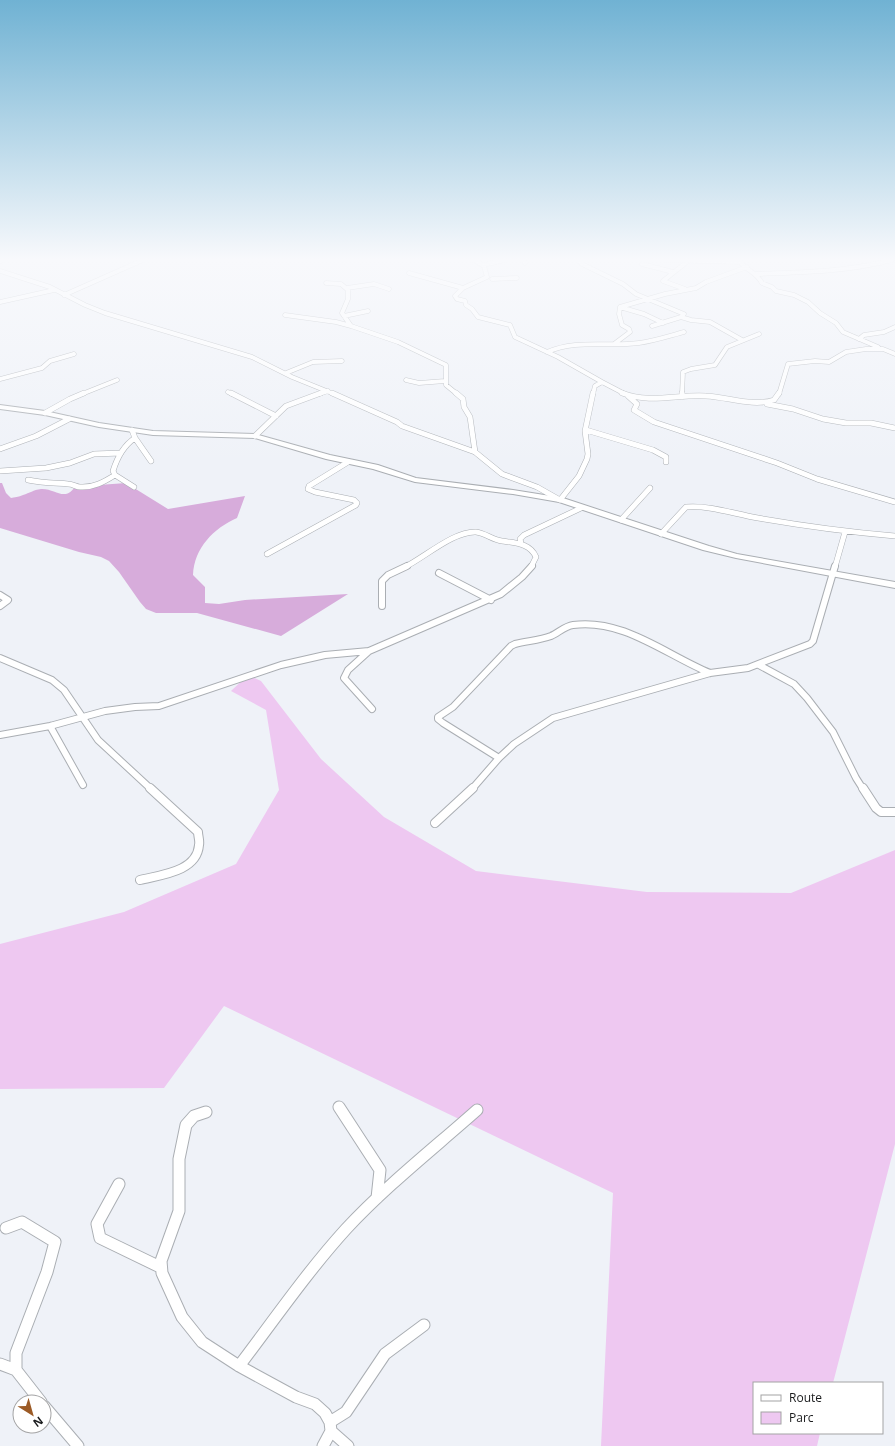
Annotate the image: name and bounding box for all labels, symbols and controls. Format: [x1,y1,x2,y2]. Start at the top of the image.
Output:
legend [753,1382,883,1434]
text: Route [789,1389,822,1406]
north arrow [12,1394,52,1434]
text: Parc [789,1409,814,1426]
text: N [30,1414,46,1431]

